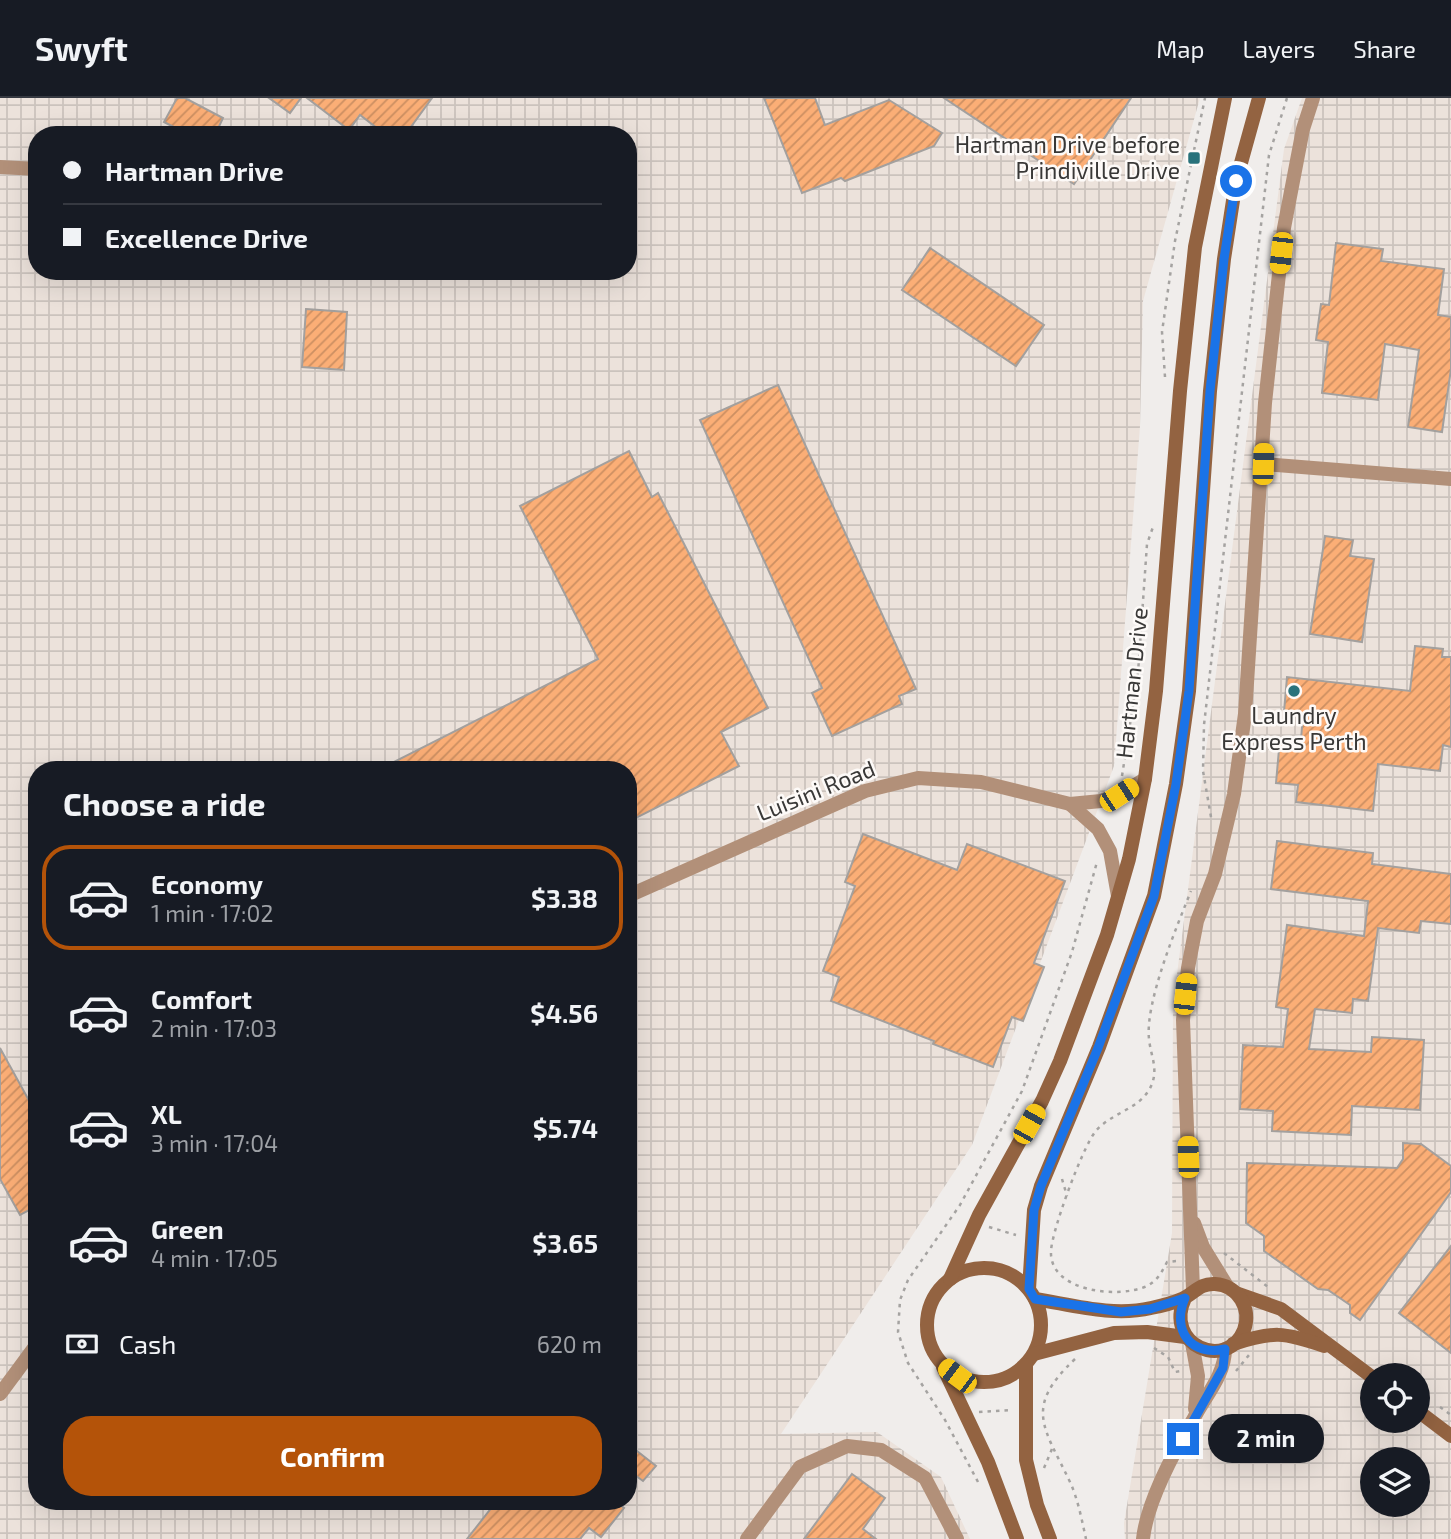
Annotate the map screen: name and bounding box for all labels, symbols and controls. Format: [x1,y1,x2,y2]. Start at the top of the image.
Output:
text: Swyft [35,28,128,68]
text: Map [1156,34,1204,63]
text: Layers [1242,34,1315,63]
text: Share [1353,34,1416,63]
place label: Hartman Drive before Prindiville Drive [955,130,1180,184]
marker: Hartman Drive before Prindiville Drive [1186,150,1202,166]
text: Hartman Drive [105,155,284,186]
route start [1220,165,1252,197]
text: Excellence Drive [105,222,308,253]
car [1269,231,1294,275]
car [1252,443,1275,485]
street label: Hartman Drive [1109,606,1153,760]
marker: Laundry Express Perth [1286,683,1302,699]
place label: Laundry Express Perth [1221,701,1367,755]
street label: Luisini Road [752,754,879,827]
car [1096,775,1143,815]
text: Choose a ride [63,784,266,822]
icon: car [67,866,130,929]
text: Economy [151,868,263,899]
text: $3.38 [531,882,598,913]
text: 1 min · 17:02 [151,899,273,927]
car [1173,972,1198,1016]
icon: car [67,981,130,1044]
text: Comfort [151,983,252,1014]
text: $4.56 [530,997,598,1028]
text: 2 min · 17:03 [151,1014,277,1042]
icon: car [67,1096,130,1159]
text: XL [151,1098,182,1129]
car [1010,1101,1049,1147]
text: $5.74 [533,1112,598,1143]
text: 3 min · 17:04 [151,1129,278,1157]
car [1177,1136,1200,1178]
icon: car [67,1211,130,1274]
text: Green [151,1213,224,1244]
text: $3.65 [532,1227,598,1258]
text: 4 min · 17:05 [151,1244,278,1272]
icon: cash [63,1325,101,1363]
text: Cash [119,1328,176,1359]
text: 620 m [537,1330,602,1358]
car [934,1355,981,1397]
map controls [1360,1363,1430,1517]
button: locate [1360,1363,1430,1433]
callout: 2 min [1208,1414,1323,1464]
button: Confirm [63,1416,602,1496]
route end [1167,1423,1199,1455]
text: 2 min [1237,1424,1295,1452]
button: layers [1360,1447,1430,1517]

